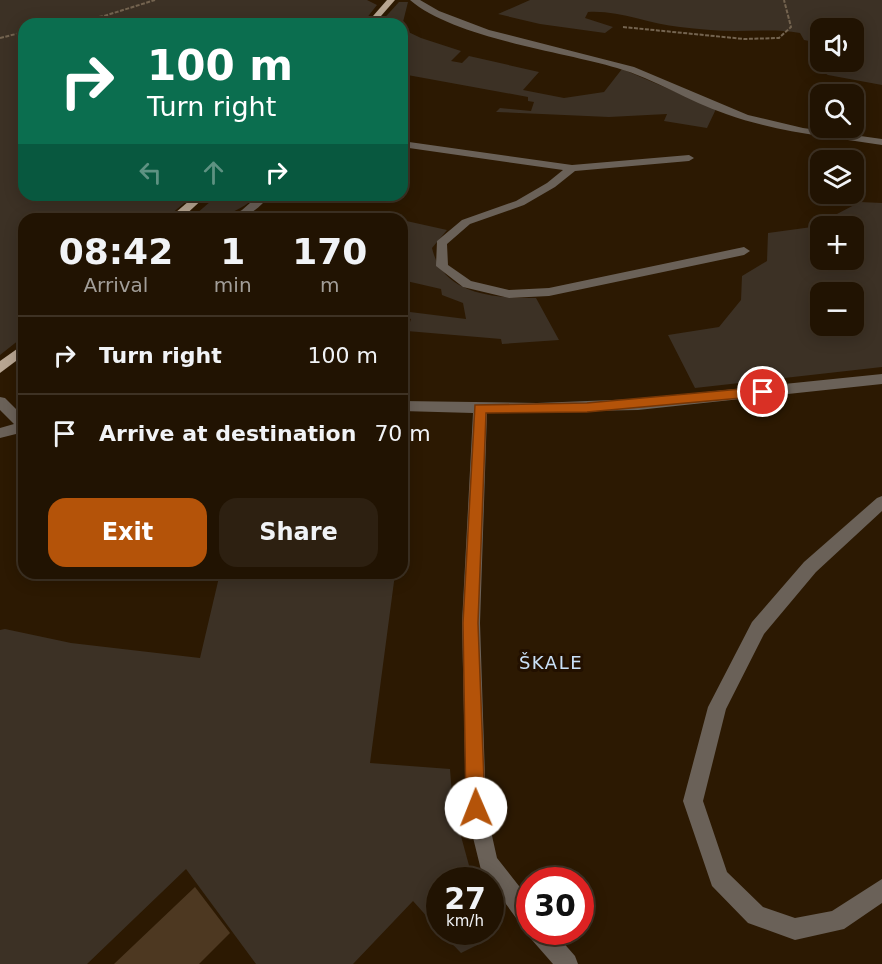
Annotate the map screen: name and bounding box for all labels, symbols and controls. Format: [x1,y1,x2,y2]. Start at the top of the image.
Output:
map controls [810,18,864,336]
button: sound [810,18,864,72]
text: 100 m [147,41,293,90]
icon: right [48,42,126,120]
button: search [810,84,864,138]
text: Turn right [147,91,276,122]
button: layers [810,150,864,204]
icon: left [134,156,167,189]
icon: ahead [197,156,230,189]
icon: right [260,156,293,189]
button: + [810,216,864,270]
text: 08:42 [59,231,173,272]
text: 1 [220,231,245,272]
text: 170 [292,231,367,272]
text: Arrival [83,273,148,297]
text: min [214,273,252,297]
text: m [320,273,340,297]
button: − [810,282,864,336]
icon: right [48,339,81,372]
text: Turn right [99,343,222,368]
text: 100 m [308,343,378,368]
pin [737,366,788,417]
icon: arrive [746,375,779,408]
icon: arrive [48,417,81,450]
text: Arrive at destination [99,421,356,446]
text: 70 m [374,421,431,446]
button: Exit [48,498,207,567]
button: Share [219,498,378,567]
district label: ŠKALE [519,652,583,673]
position arrow [444,776,508,840]
speed limit sign: 30 [516,867,594,945]
text: 27 [444,881,486,916]
text: km/h [446,912,484,930]

